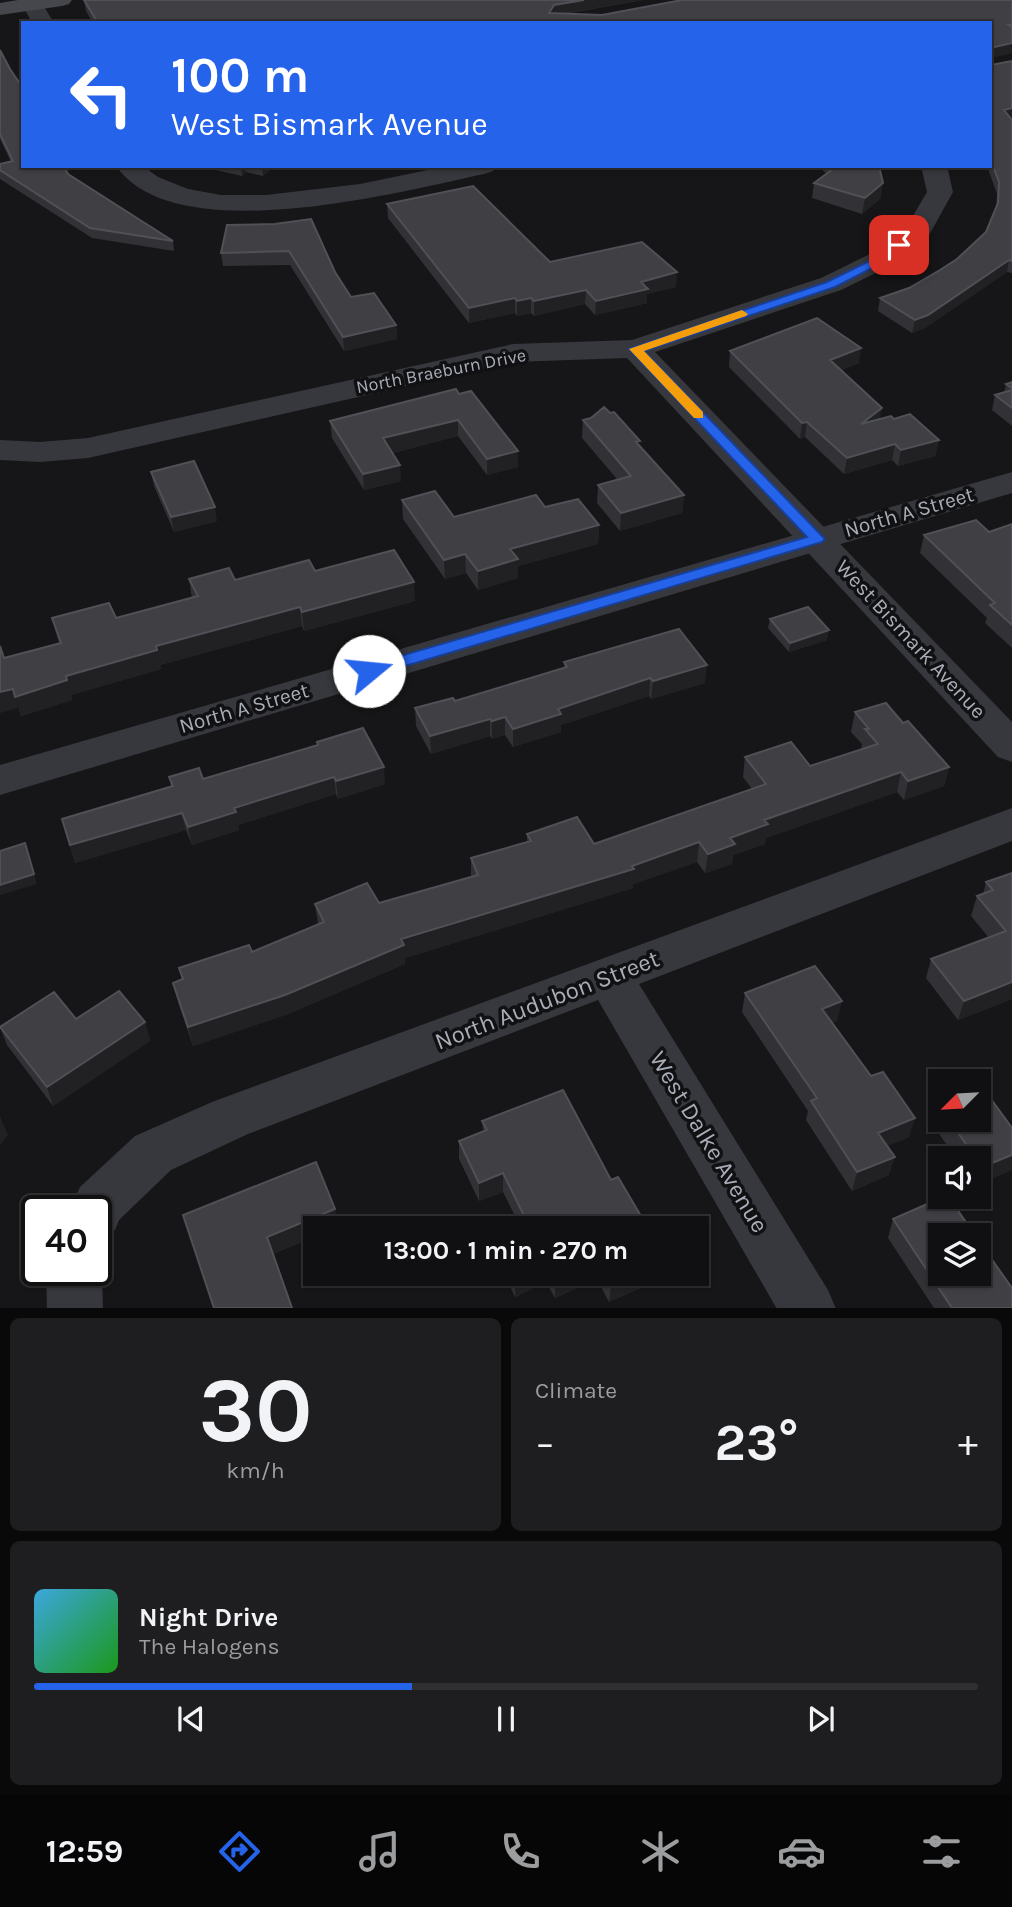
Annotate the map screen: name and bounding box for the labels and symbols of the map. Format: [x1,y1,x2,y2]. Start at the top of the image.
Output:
pin [869,215,929,275]
street label: North Braeburn Drive [354,344,528,398]
street label: North A Street [841,482,977,542]
street label: West Bismark Avenue [831,555,991,723]
position arrow [332,634,406,708]
street label: North A Street [176,678,312,738]
street label: North Audubon Street [431,944,663,1056]
street label: West Dalke Avenue [644,1046,774,1238]
north arrow [928,1069,990,1132]
speed limit sign: 40 [21,1195,112,1286]

